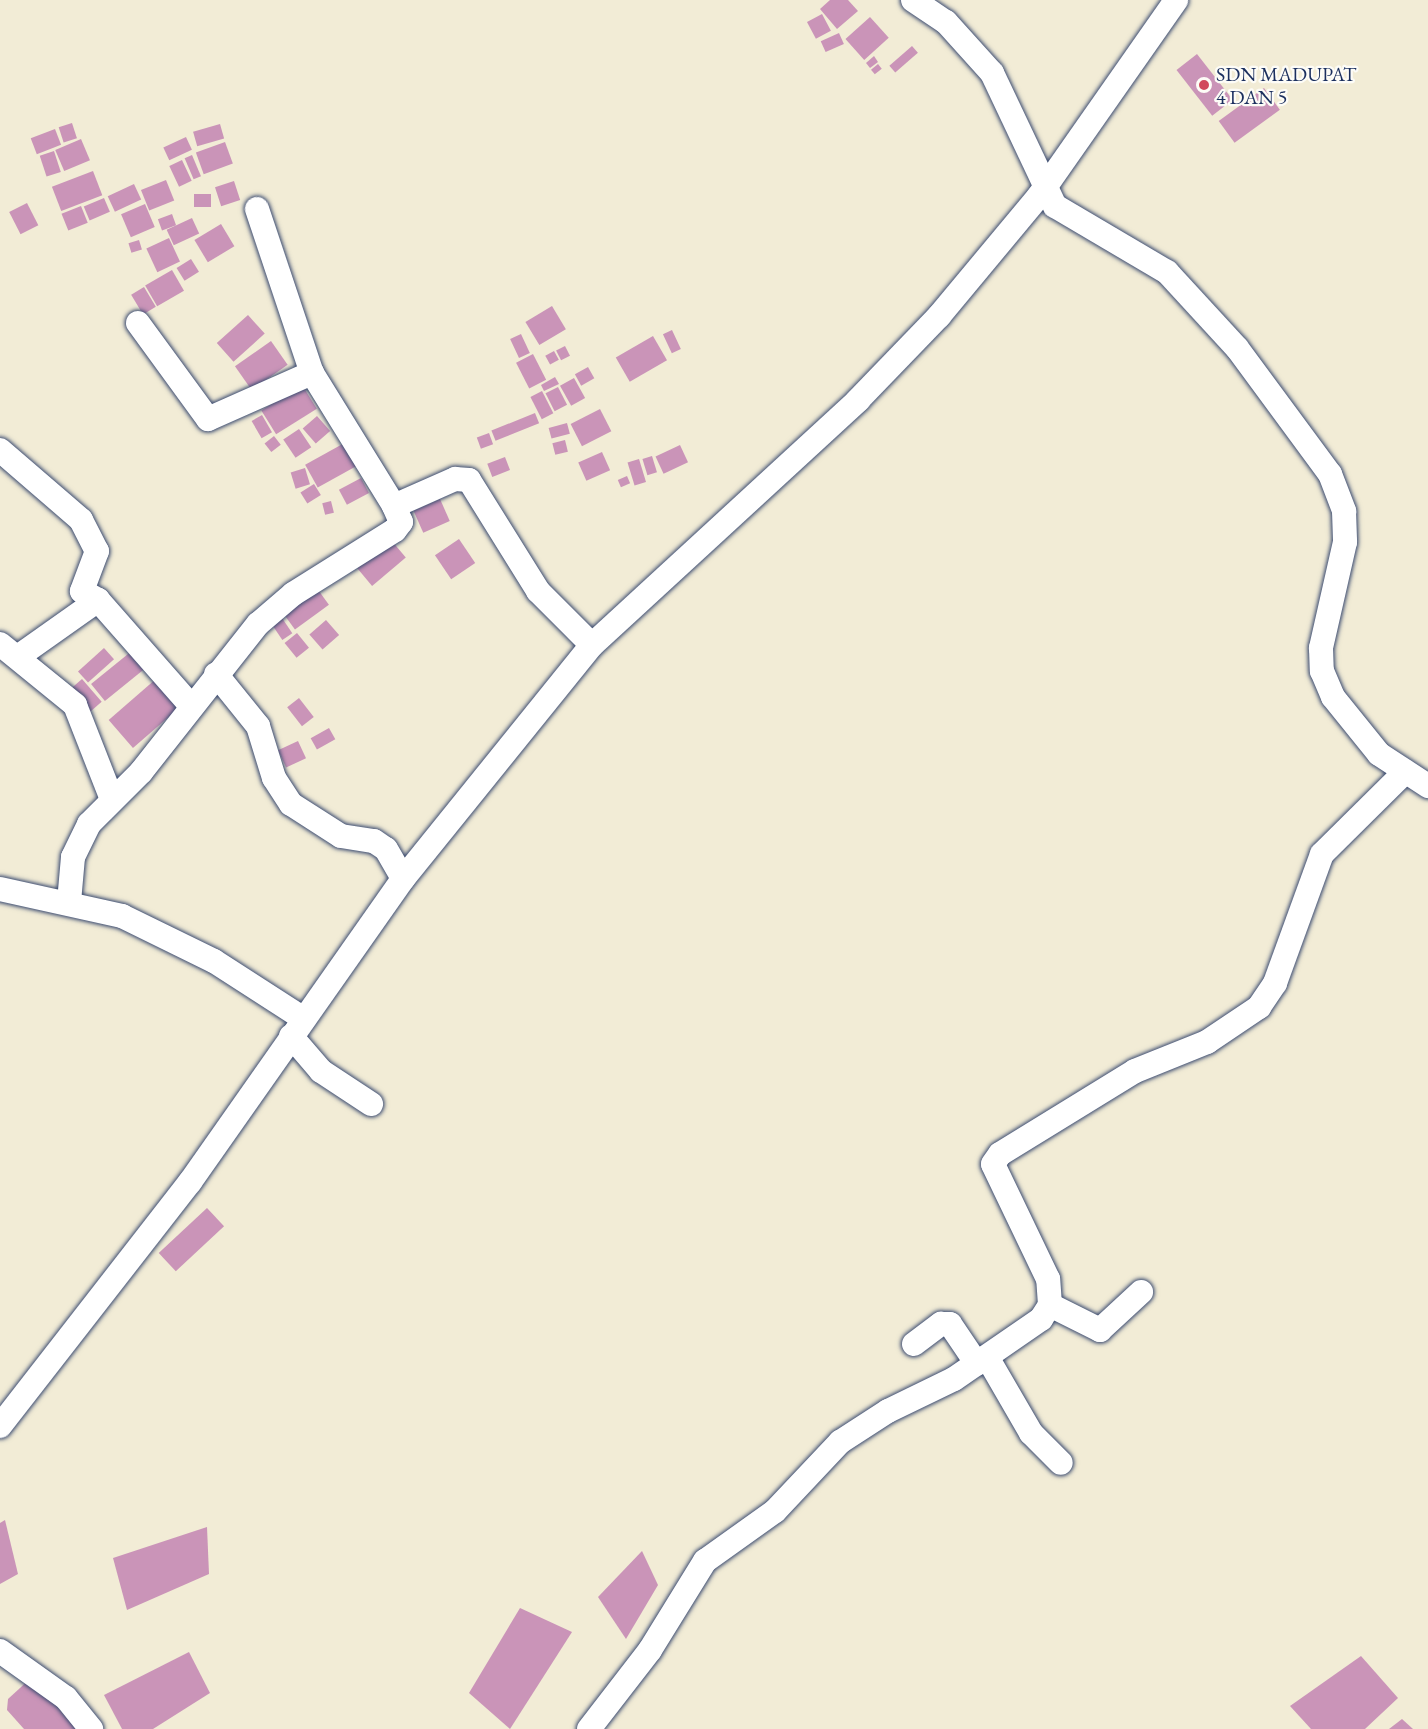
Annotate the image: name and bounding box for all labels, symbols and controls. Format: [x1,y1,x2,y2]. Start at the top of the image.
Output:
place label: SDN MADUPAT 4 DAN 5 [1216,62,1356,109]
marker: SDN MADUPAT 4 DAN 5 [1197,78,1211,92]

